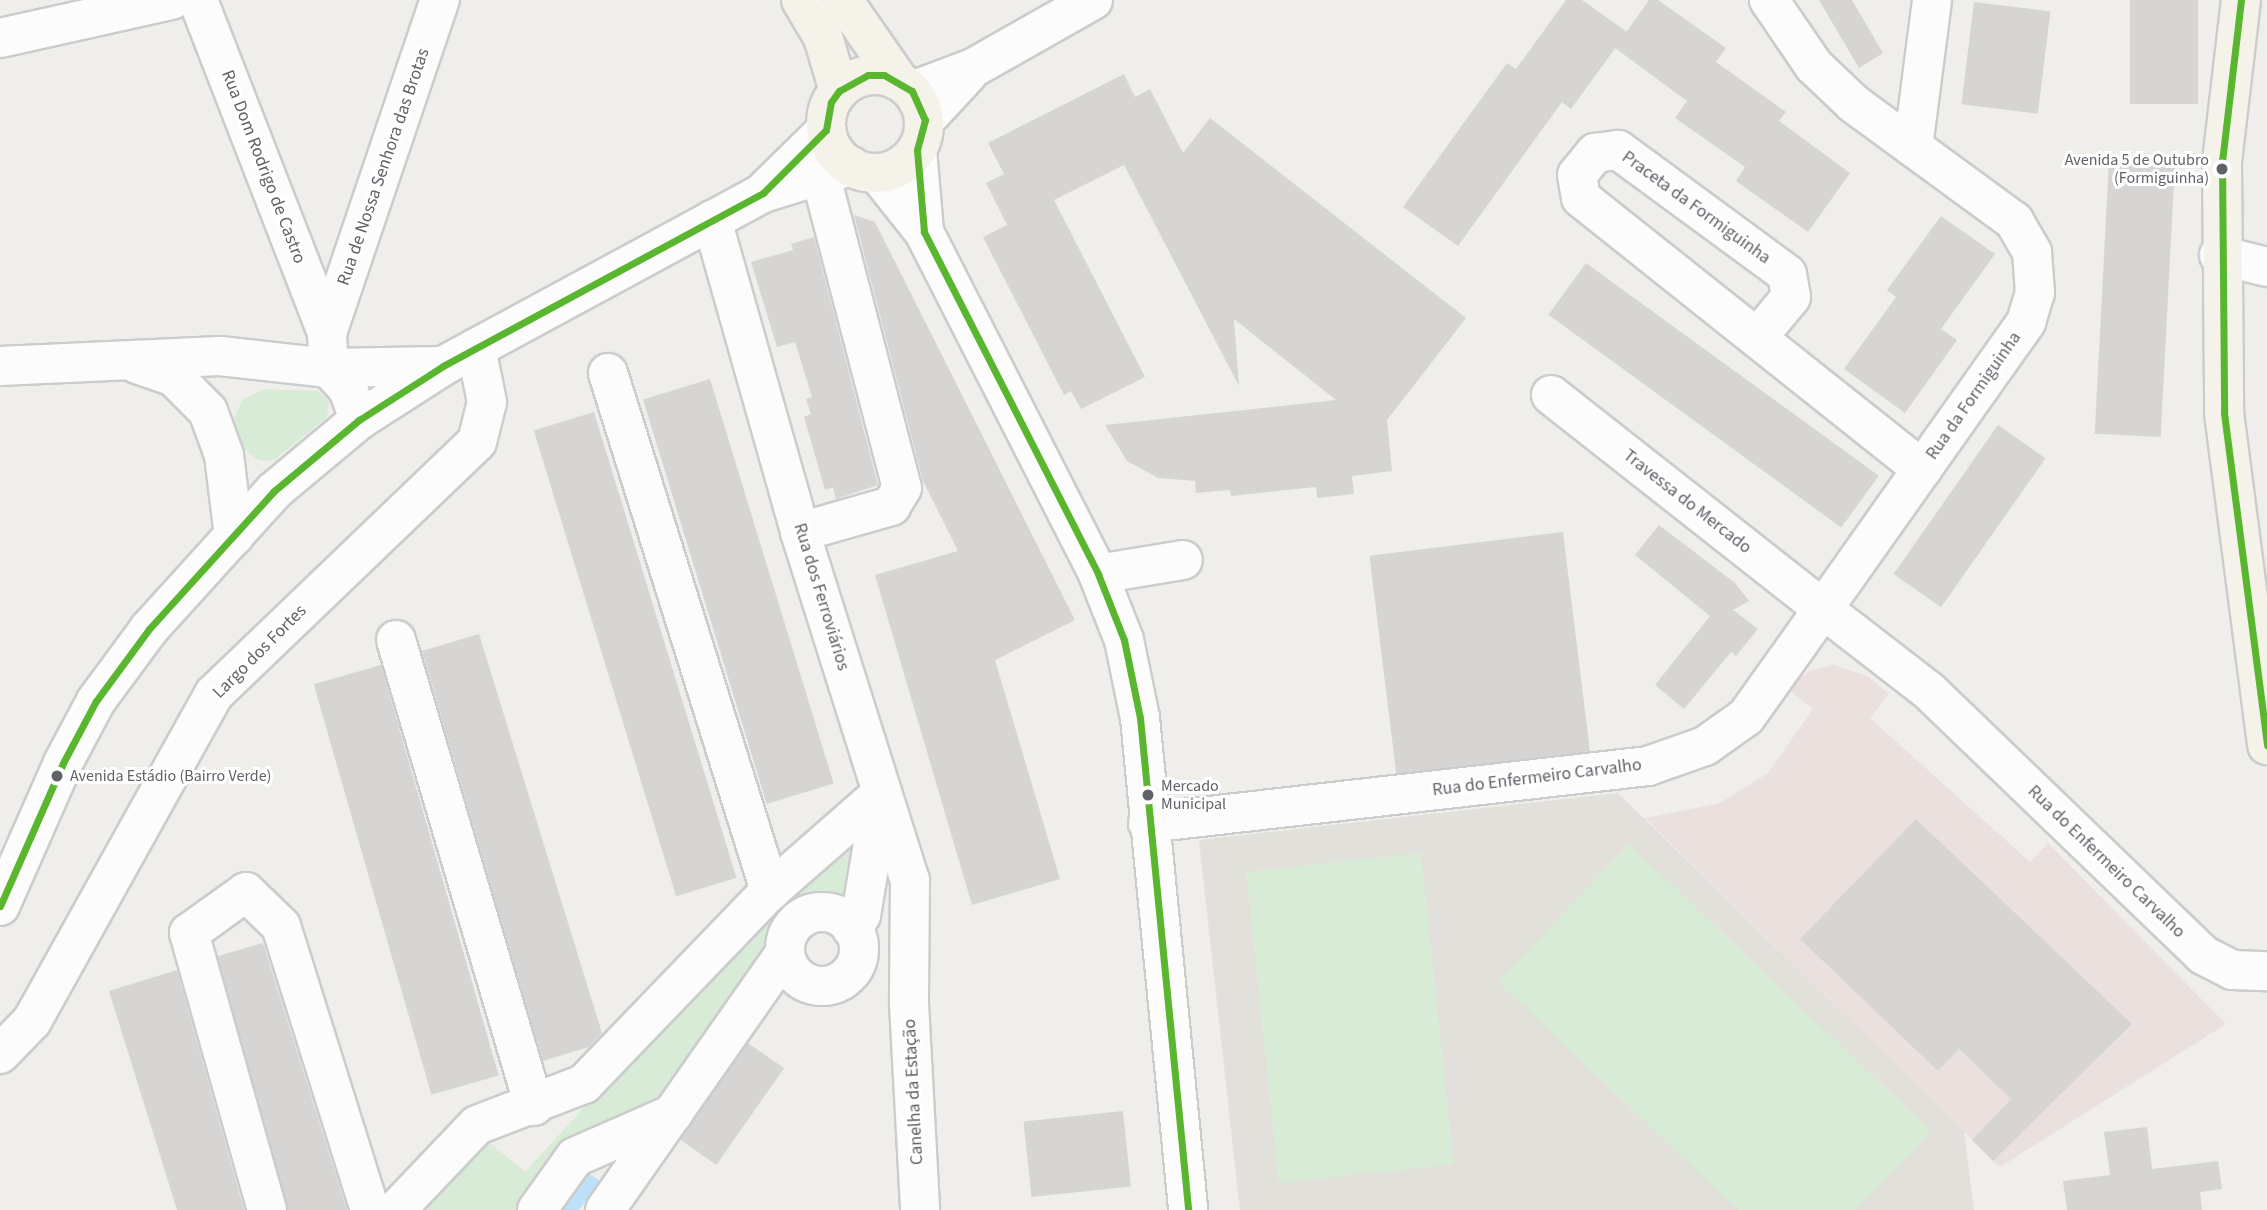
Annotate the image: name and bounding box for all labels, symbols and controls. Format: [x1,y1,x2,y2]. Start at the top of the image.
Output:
street label: Rua de Nossa Senhora das Brotas [333,46,435,288]
street label: Rua Dom Rodrigo de Castro [216,67,310,267]
street label: Praceta da Formiguinha [1617,147,1775,269]
place label: Avenida 5 de Outubro (Formiguinha) [2065,150,2209,188]
marker: Avenida 5 de Outubro (Formiguinha) [2215,162,2229,176]
street label: Rua da Formiguinha [1922,328,2026,464]
street label: Travessa do Mercado [1618,445,1756,559]
street label: Rua dos Ferroviários [788,521,854,673]
street label: Largo dos Fortes [209,601,311,703]
street label: Rua do Enfermeiro Carvalho [1431,754,1643,802]
place label: Avenida Estádio (Bairro Verde) [70,766,271,786]
marker: Avenida Estádio (Bairro Verde) [50,769,64,783]
place label: Mercado Municipal [1161,776,1226,814]
street label: Rua do Enfermeiro Carvalho [2023,781,2189,943]
marker: Mercado Municipal [1141,788,1155,802]
street label: Canelha da Estação [899,1018,929,1166]

